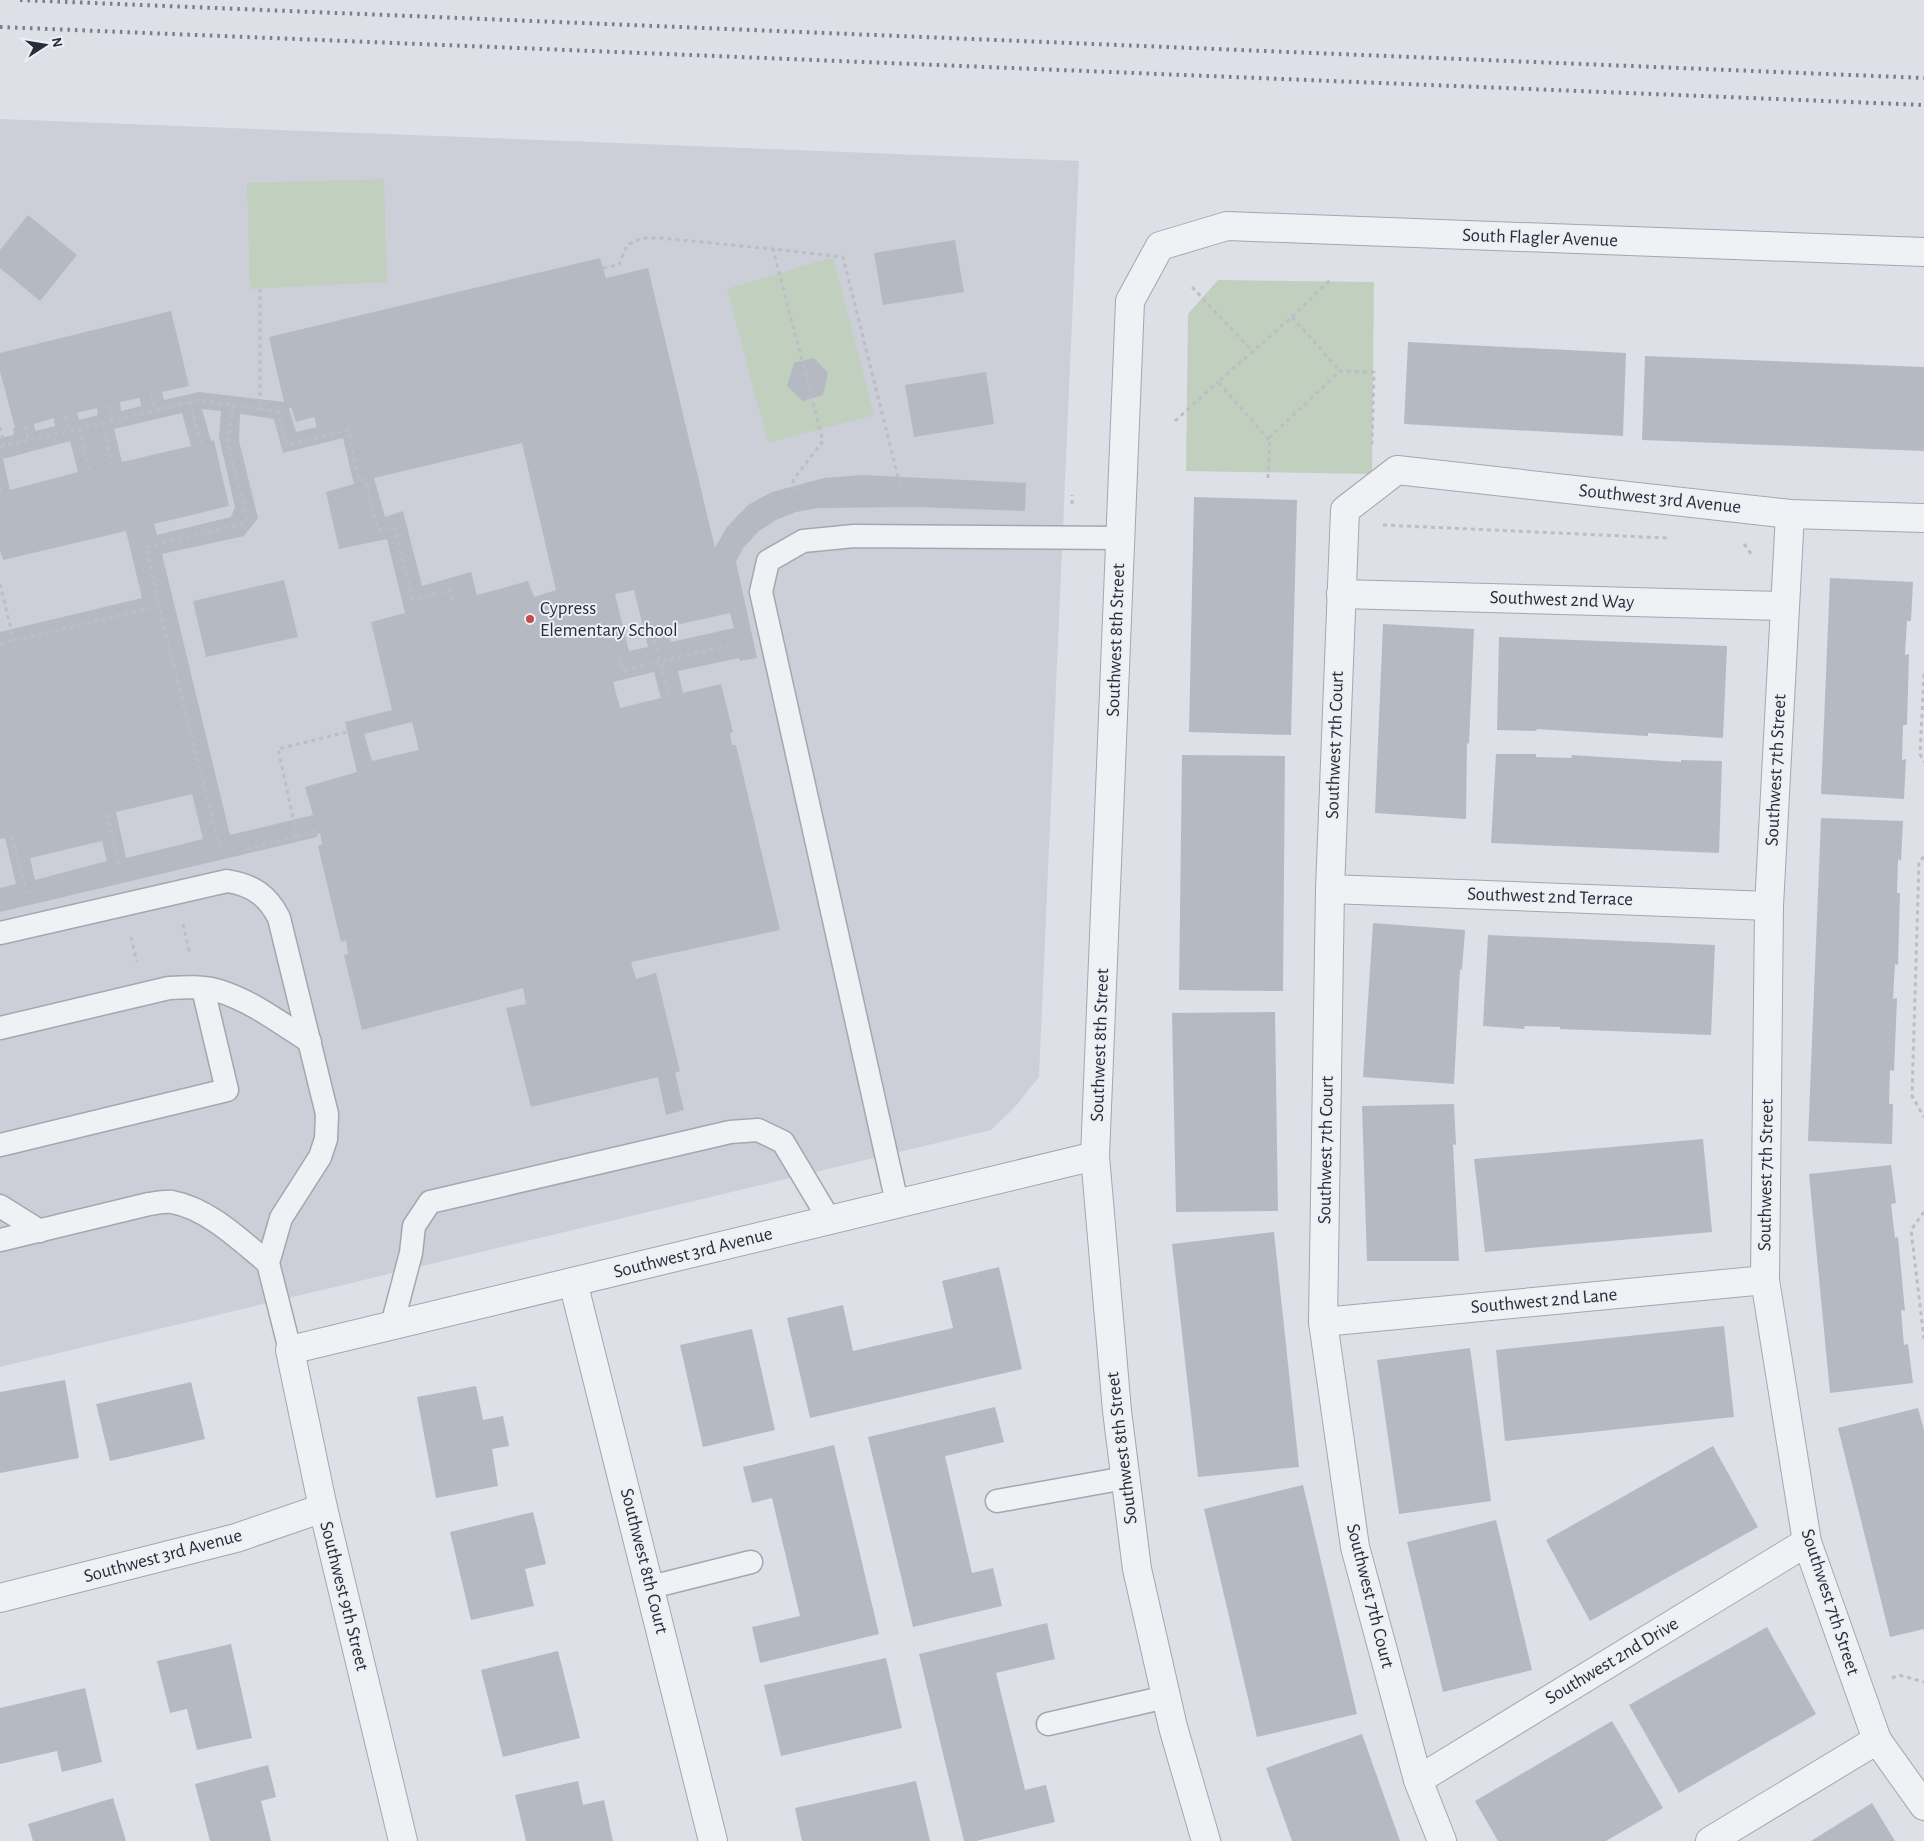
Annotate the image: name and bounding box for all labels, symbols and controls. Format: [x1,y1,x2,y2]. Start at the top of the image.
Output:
north arrow [20,20,70,70]
text: N [49,36,65,49]
street label: South Flagler Avenue [1462,226,1618,250]
street label: Southwest 3rd Avenue [1578,481,1742,517]
street label: Southwest 8th Street [1104,563,1128,717]
street label: Southwest 2nd Way [1489,588,1635,612]
place label: Cypress Elementary School [540,599,678,640]
marker: Cypress Elementary School [524,613,536,625]
street label: Southwest 7th Court [1323,671,1347,819]
street label: Southwest 7th Street [1763,693,1789,847]
street label: Southwest 2nd Terrace [1467,885,1633,909]
street label: Southwest 8th Street [1088,968,1112,1122]
street label: Southwest 7th Court [1315,1076,1337,1224]
street label: Southwest 7th Street [1755,1099,1777,1251]
street label: Southwest 3rd Avenue [612,1224,774,1282]
street label: Southwest 2nd Lane [1470,1285,1618,1317]
street label: Southwest 8th Street [1103,1371,1141,1525]
street label: Southwest 8th Court [617,1486,671,1636]
street label: Southwest 9th Street [316,1519,372,1673]
street label: Southwest 7th Court [1343,1522,1397,1670]
street label: Southwest 3rd Avenue [82,1526,244,1586]
street label: Southwest 7th Street [1797,1527,1863,1677]
street label: Southwest 2nd Drive [1542,1614,1682,1708]

